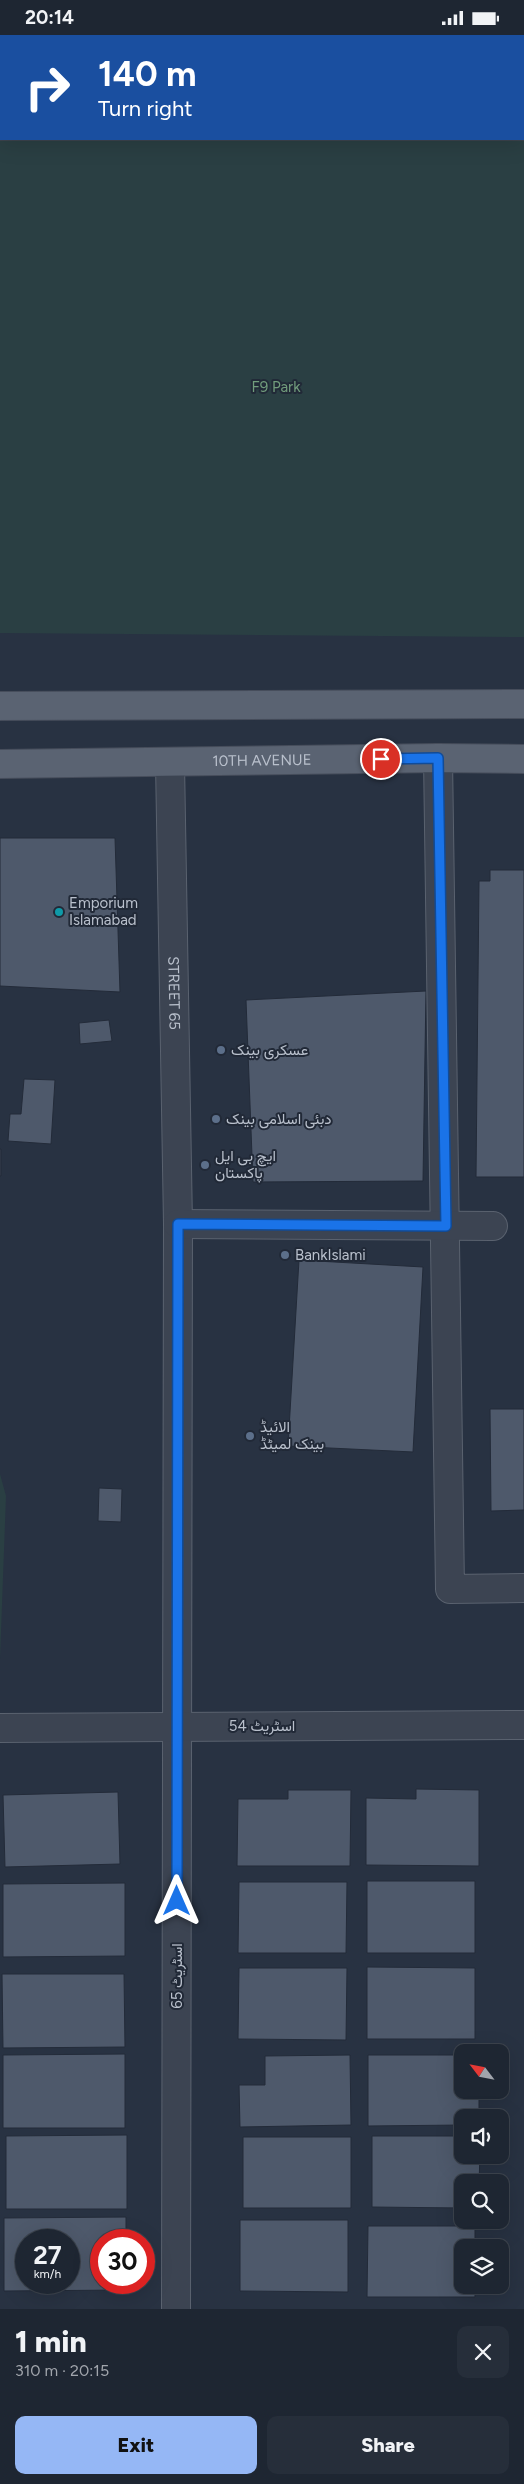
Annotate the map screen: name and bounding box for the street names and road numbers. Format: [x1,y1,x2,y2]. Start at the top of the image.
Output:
street label: 10TH AVENUE [212,751,312,770]
street label: STREET 65 [164,956,184,1030]
street label: اسٹریٹ 54 [229,1717,295,1735]
street label: اسٹریٹ 65 [168,1943,186,2009]

